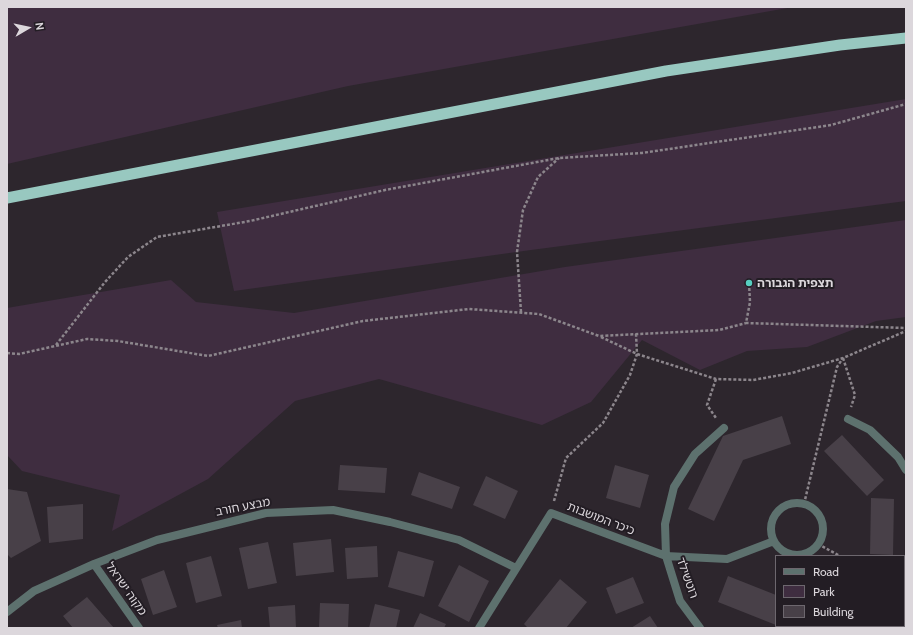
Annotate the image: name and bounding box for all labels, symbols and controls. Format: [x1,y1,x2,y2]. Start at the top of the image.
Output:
north arrow [8,8,48,48]
text: N [32,21,47,31]
place label: תצפית הגבורה [757,276,833,290]
marker: תצפית הגבורה [744,278,754,288]
street label: מבצע חורב [214,495,272,519]
street label: כיכר המושבות [565,500,637,538]
legend [775,555,905,627]
street label: רוטשילד [673,556,701,600]
street label: מקוה ישראל [102,560,150,618]
text: Road [813,564,839,579]
text: Park [813,584,835,599]
text: Building [813,604,854,619]

